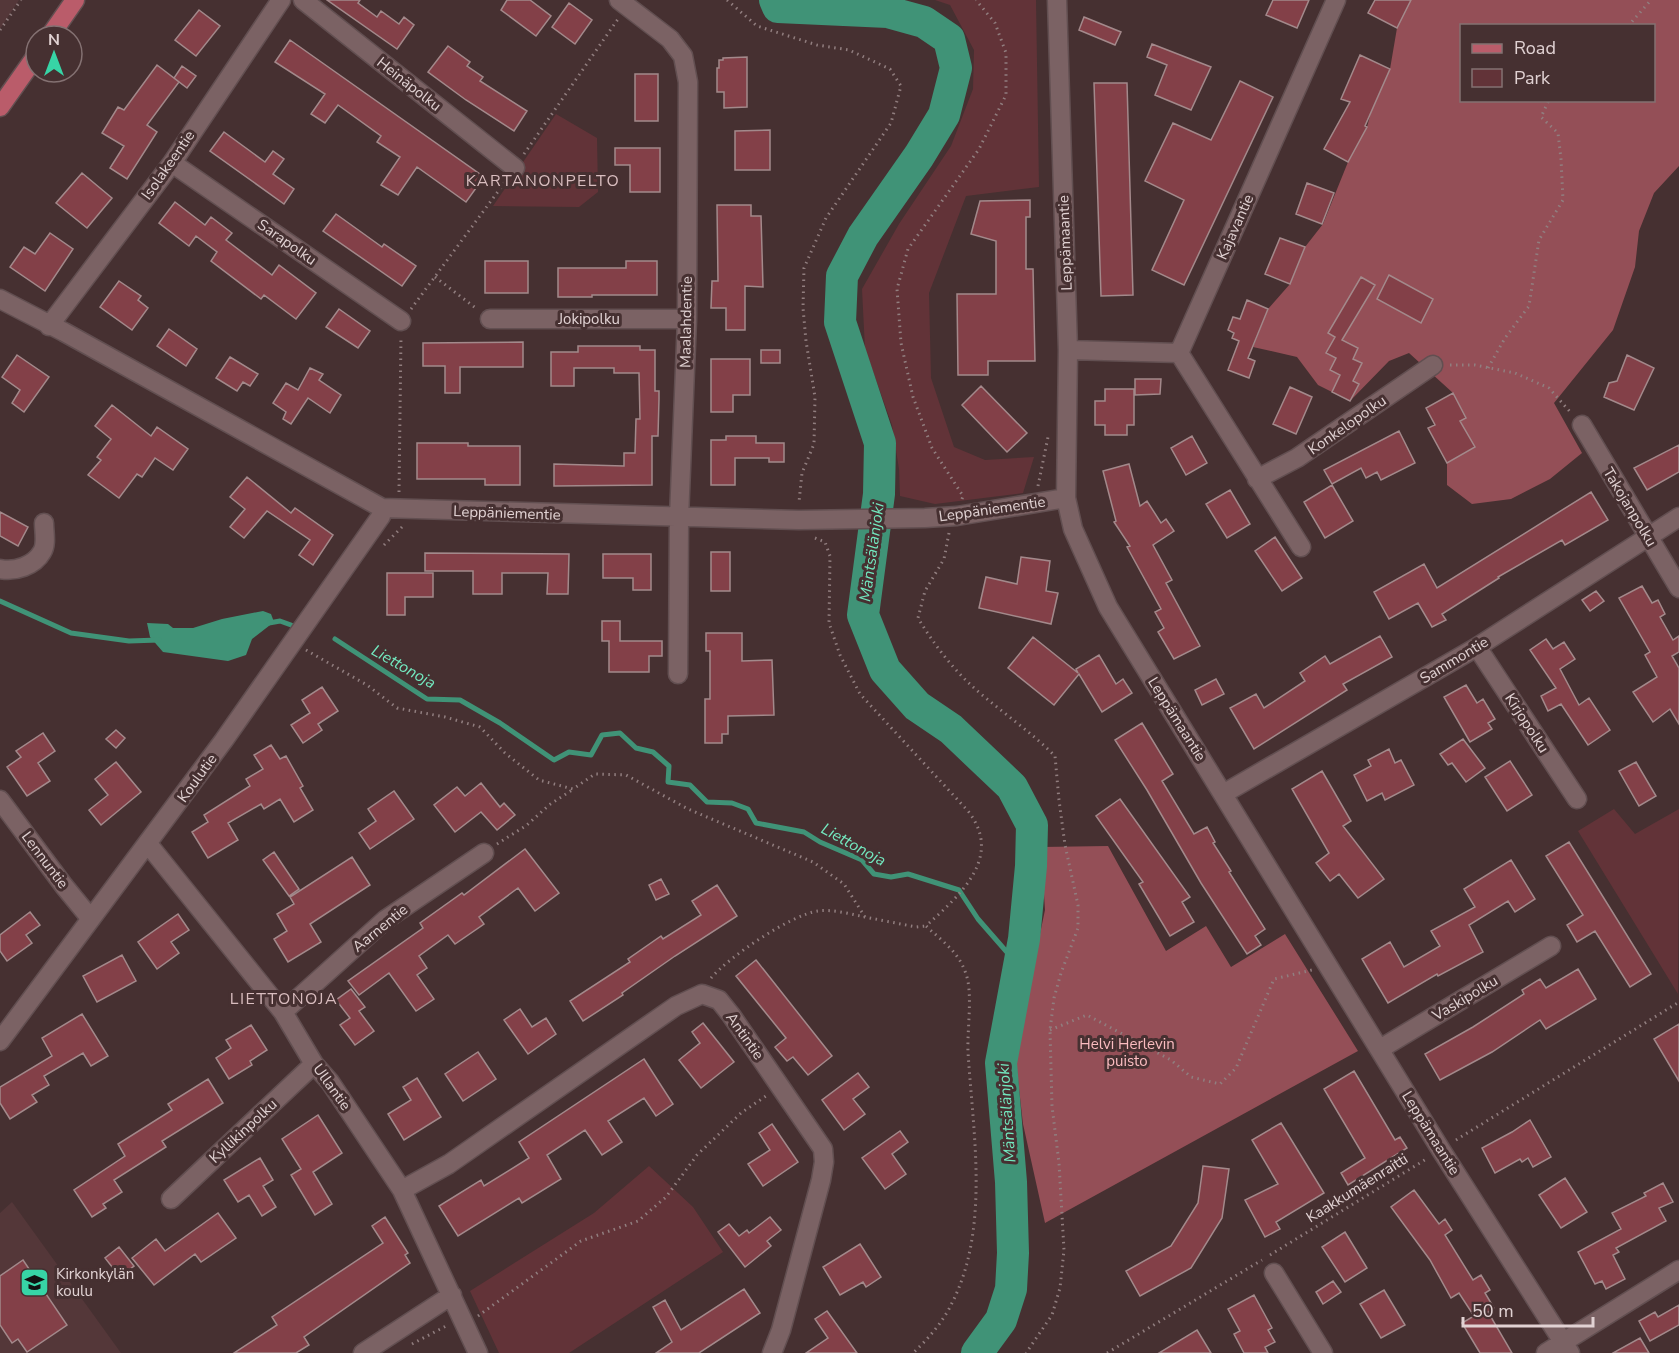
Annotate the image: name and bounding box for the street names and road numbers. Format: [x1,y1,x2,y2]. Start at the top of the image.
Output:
street label: Heinäpolku [373,52,445,116]
street label: Isolakeentie [137,126,199,204]
street label: Kajavantie [1212,191,1258,263]
street label: Leppämaantie [1053,195,1077,291]
street label: Sarapolku [253,214,321,270]
street label: Maalahdentie [675,276,697,368]
street label: Jokipolku [557,309,620,329]
street label: Konkelopolku [1304,391,1390,459]
street label: Takojanpolku [1599,464,1661,550]
street label: Leppäniementie [937,492,1047,526]
street label: Leppäniementie [453,501,561,525]
street label: Sammontie [1416,632,1492,688]
street label: Leppämaantie [1143,673,1211,765]
street label: Kirjopolku [1500,689,1554,757]
street label: Koulutie [173,750,221,806]
street label: Lennuntie [17,827,73,893]
street label: Aarnentie [348,899,412,957]
street label: Vaskipolku [1428,971,1501,1026]
street label: Antintie [721,1008,769,1064]
street label: Ullantie [308,1060,356,1114]
street label: Leppämaantie [1397,1087,1465,1179]
street label: Kyllikinpolku [205,1094,281,1168]
street label: Kaakkumäenraitti [1302,1149,1412,1227]

